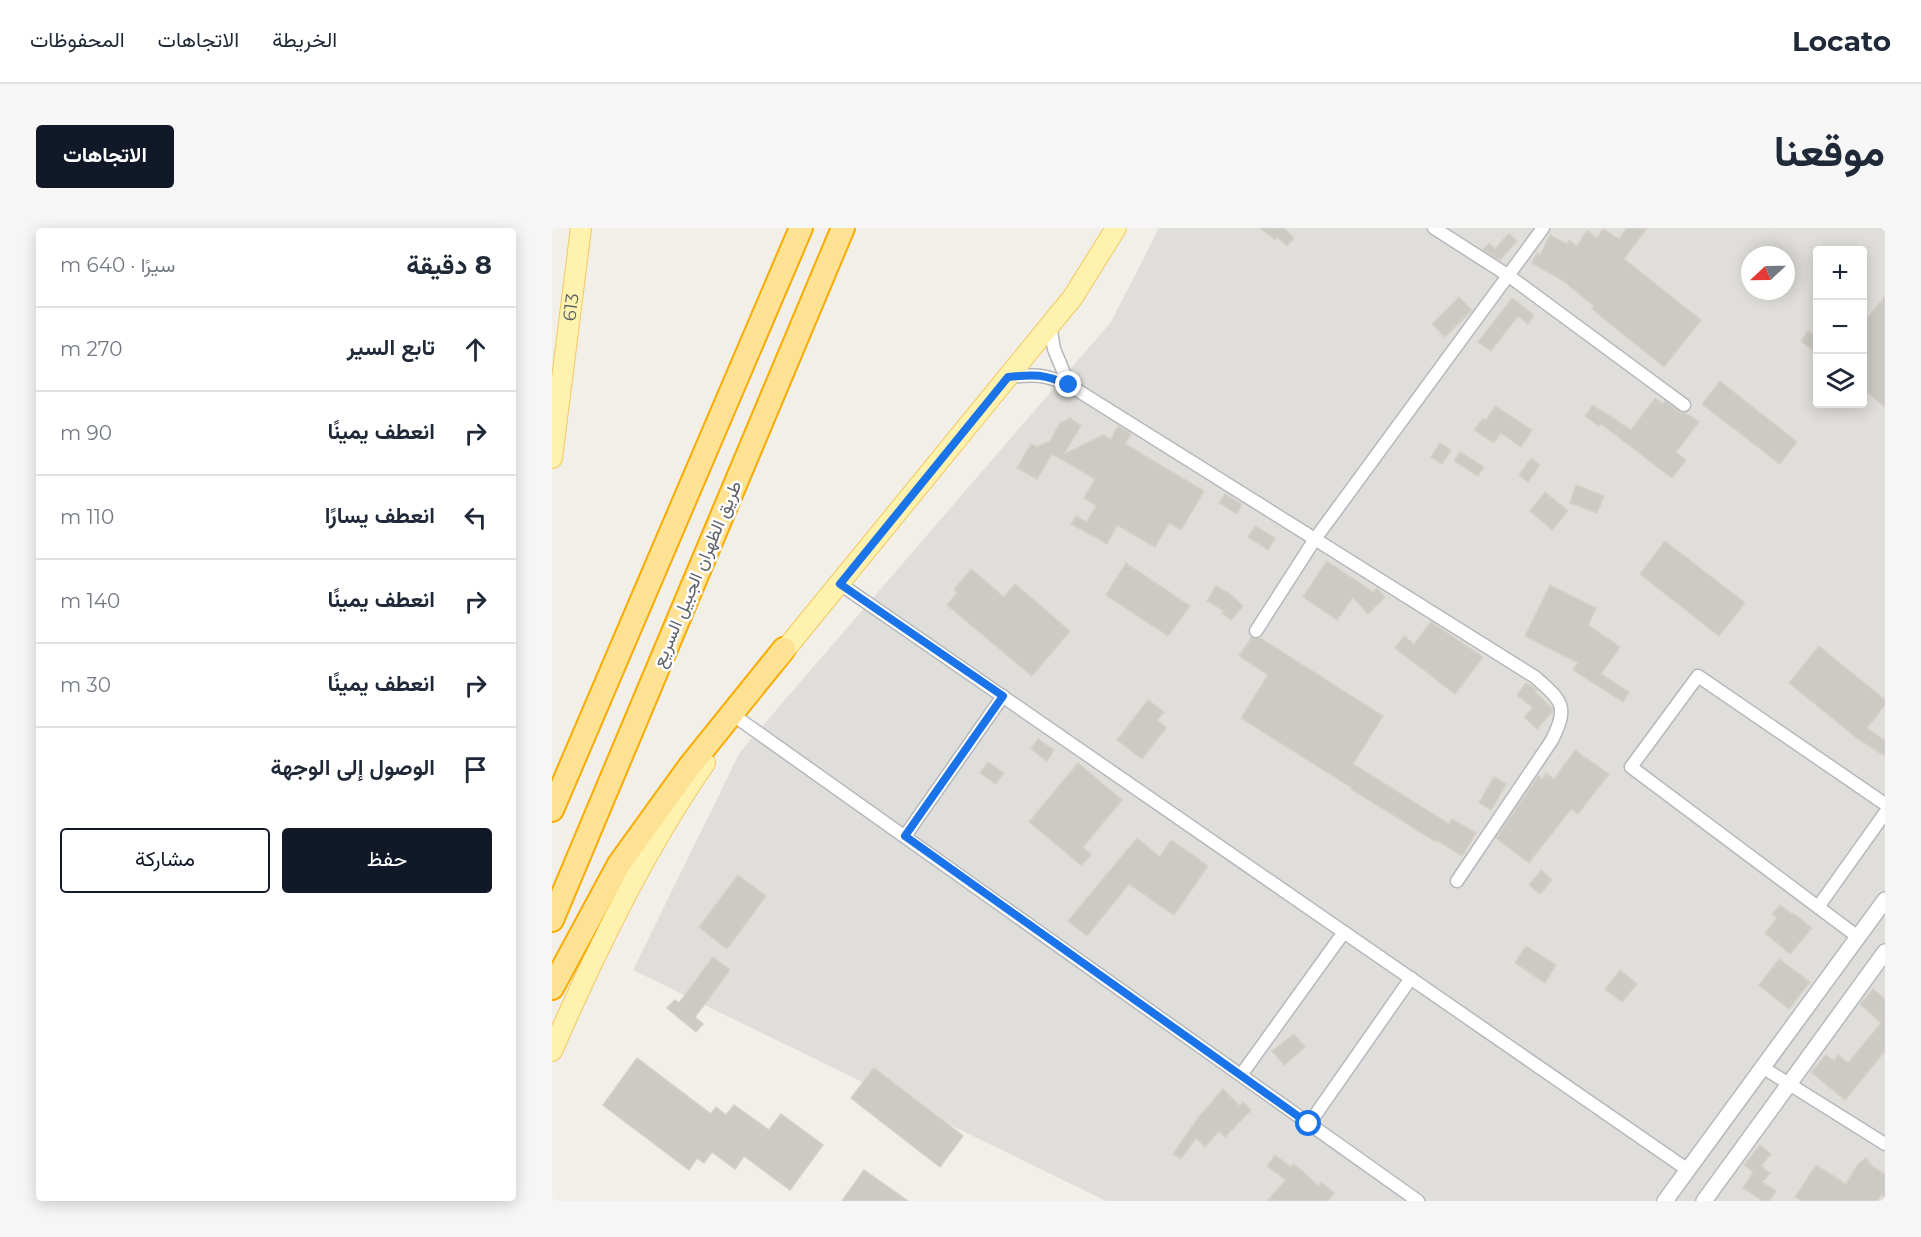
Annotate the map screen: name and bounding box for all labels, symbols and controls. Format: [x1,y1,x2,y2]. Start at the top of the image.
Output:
text: Locato [1792,24,1891,58]
text: المحفوظات [30,27,125,52]
text: الاتجاهات [158,27,239,52]
text: الخريطة [272,27,337,52]
button: الاتجاهات [36,125,174,188]
text: موقعنا [1774,125,1885,177]
north arrow [1741,246,1795,300]
map controls [1813,246,1867,408]
button: + [1813,246,1867,300]
text: 8 دقيقة [406,249,492,281]
text: سيرًا · 640 m [60,253,175,277]
street label: 613 [558,292,584,322]
button: − [1813,300,1867,354]
icon: ahead [459,333,492,366]
text: تابع السير [347,334,435,361]
text: 270 m [60,337,122,361]
button: layers [1813,354,1867,408]
route end [1055,371,1081,397]
icon: right [459,417,492,450]
text: انعطف يمينًا [327,418,435,445]
text: 90 m [60,421,112,445]
street label: طريق الظهران الجبيل السريع [648,477,747,671]
icon: left [459,501,492,534]
text: انعطف يسارًا [325,502,435,529]
text: 110 m [60,505,114,529]
icon: right [459,585,492,618]
text: انعطف يمينًا [327,586,435,613]
text: 140 m [60,589,120,613]
icon: right [459,669,492,702]
text: انعطف يمينًا [327,670,435,697]
text: 30 m [60,673,111,697]
icon: arrive [459,753,492,786]
text: الوصول إلى الوجهة [270,754,435,781]
button: مشاركة [60,828,270,893]
button: حفظ [282,828,492,893]
route start [1295,1110,1321,1136]

